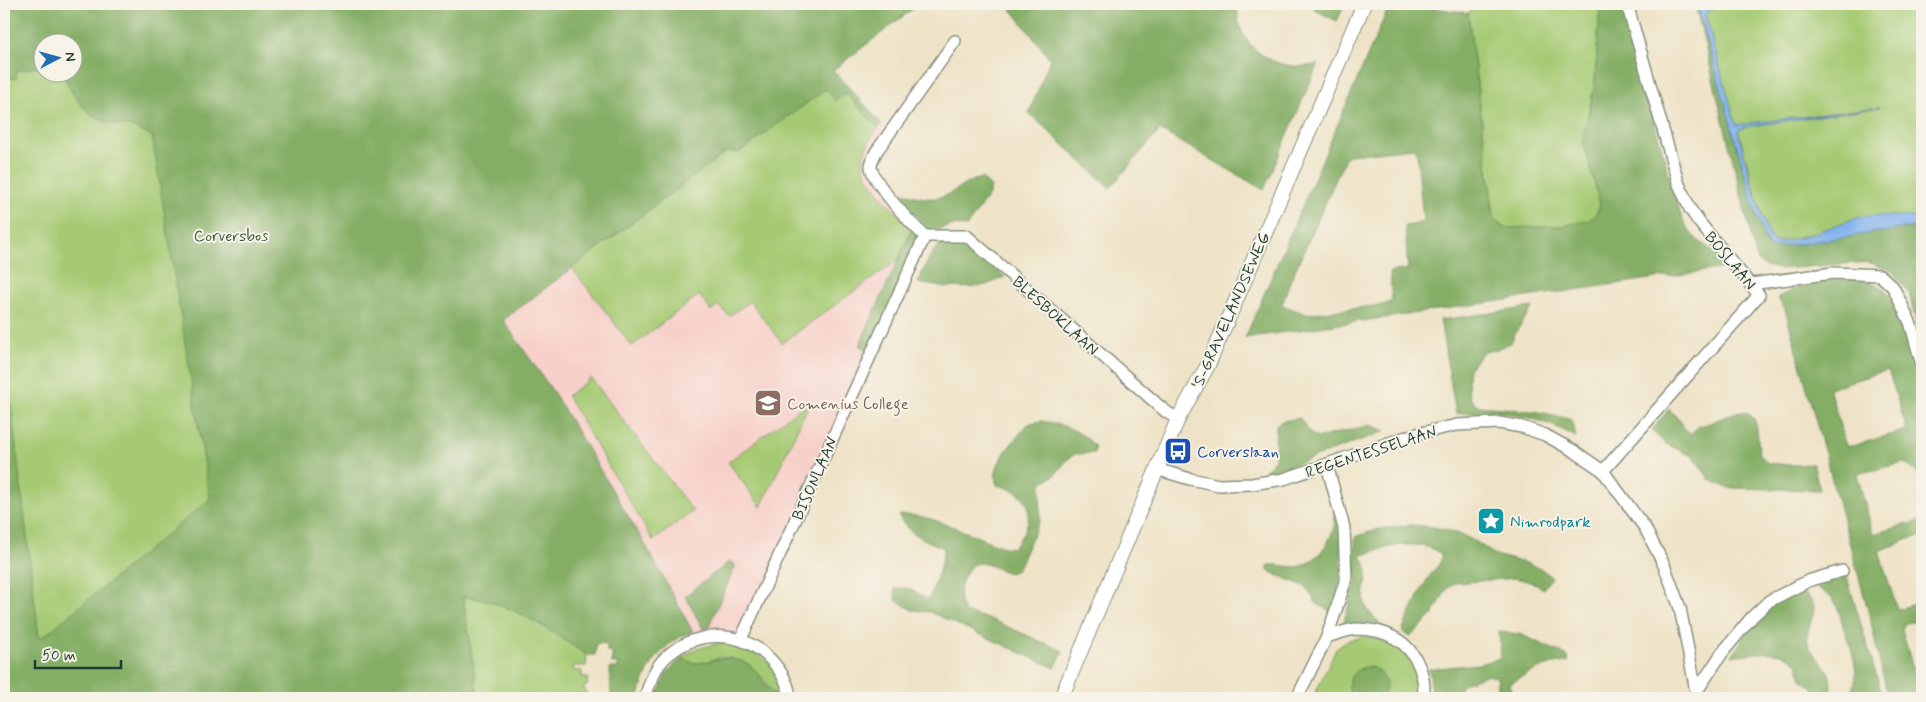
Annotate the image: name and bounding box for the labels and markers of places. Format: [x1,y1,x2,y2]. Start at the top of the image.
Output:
school or university icon: Comenius College [753,388,783,418]
place label: Comenius College [787,394,909,416]
bus stop icon: Corverslaan [1163,436,1193,466]
place label: Corverslaan [1197,442,1279,463]
place icon: Nimrodpark [1476,506,1506,536]
place label: Nimrodpark [1510,512,1590,533]

